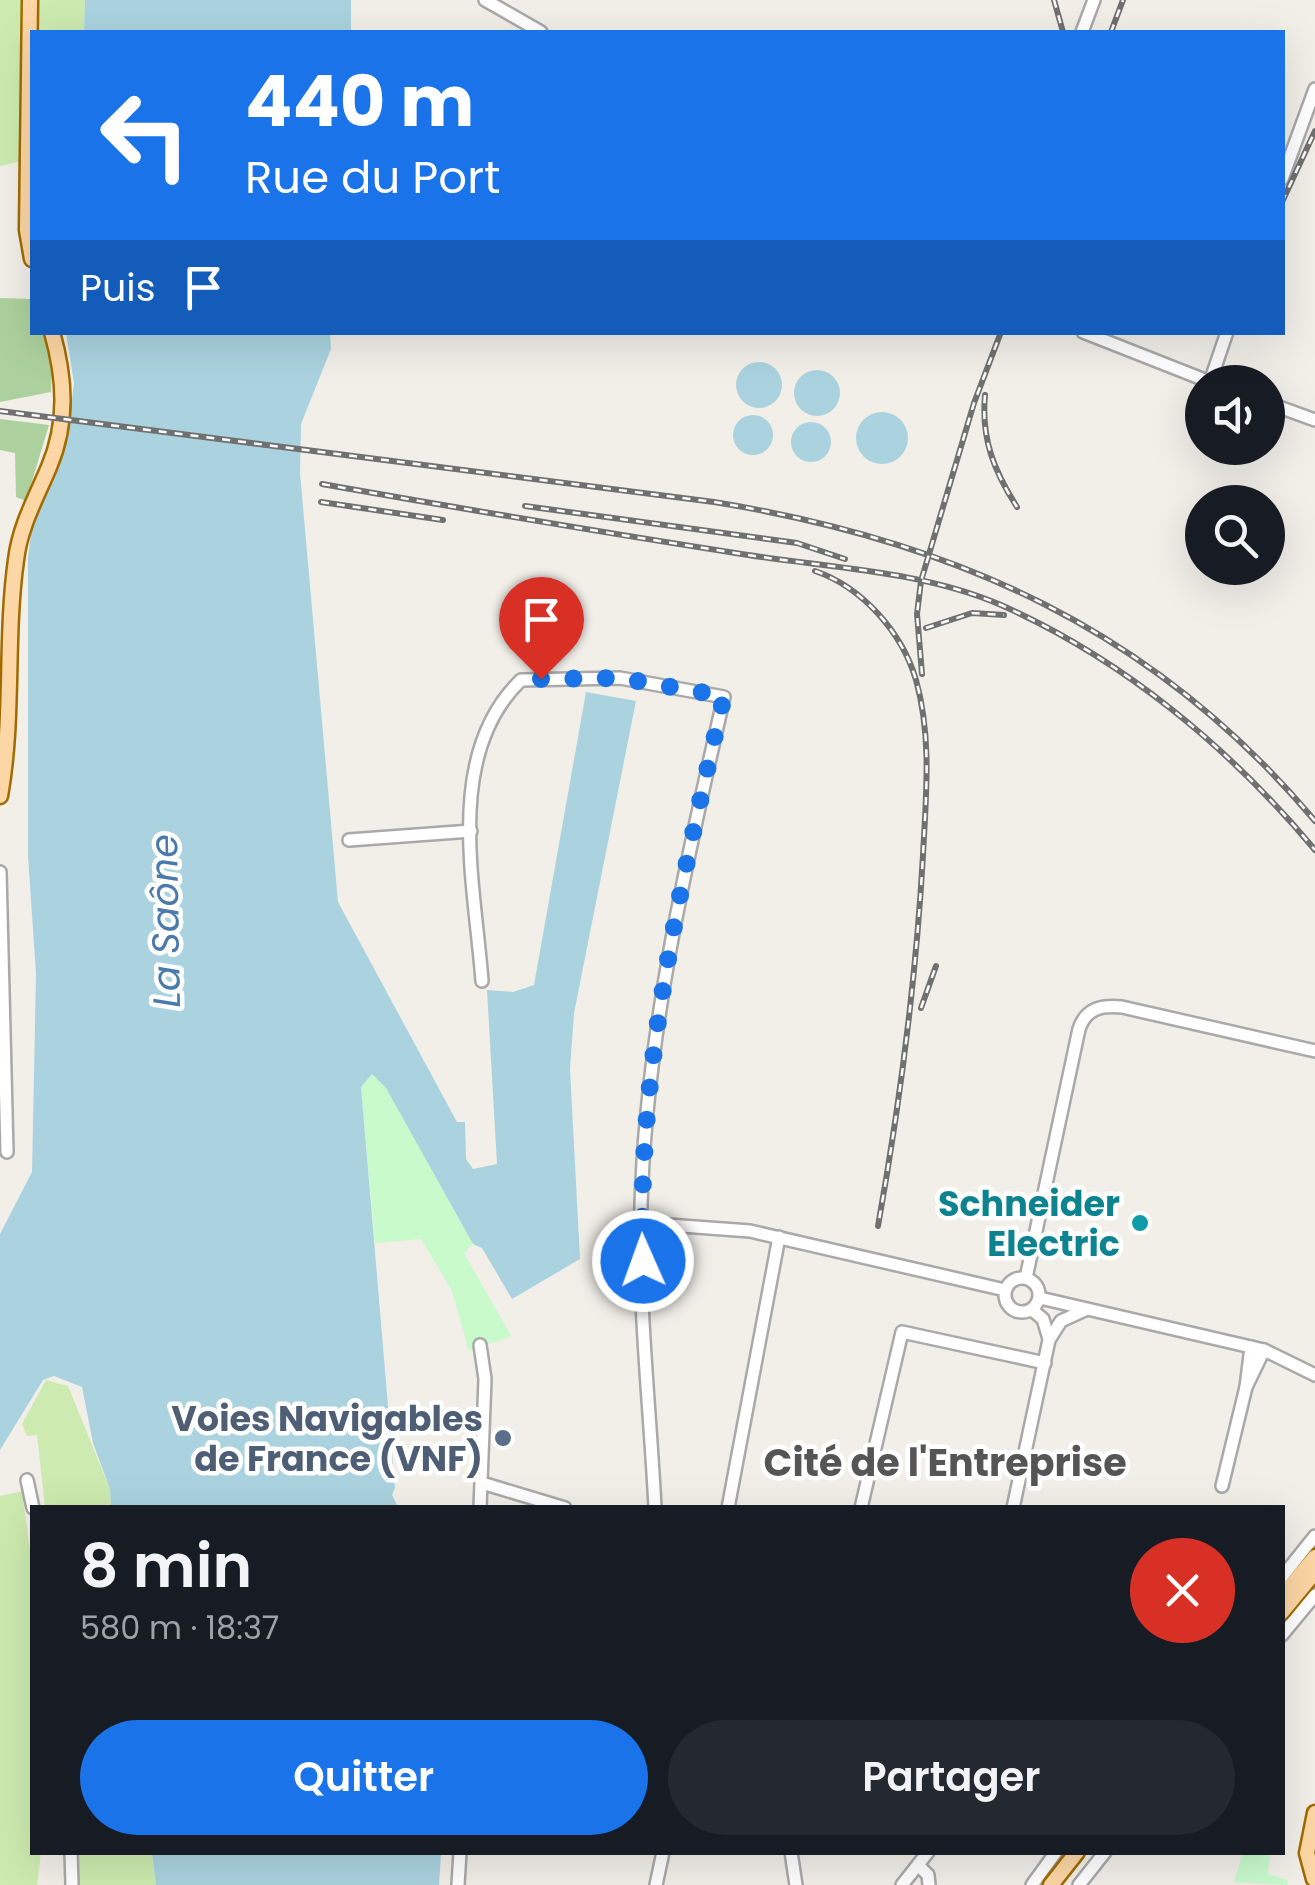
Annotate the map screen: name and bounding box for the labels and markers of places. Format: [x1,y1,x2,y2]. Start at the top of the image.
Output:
pin [499,577,584,680]
place label: Schneider Electric [938,1179,1120,1268]
marker: Schneider Electric [1129,1212,1151,1234]
place label: Voies Navigables de France (VNF) [171,1394,483,1483]
marker: Voies Navigables de France (VNF) [492,1427,514,1449]

